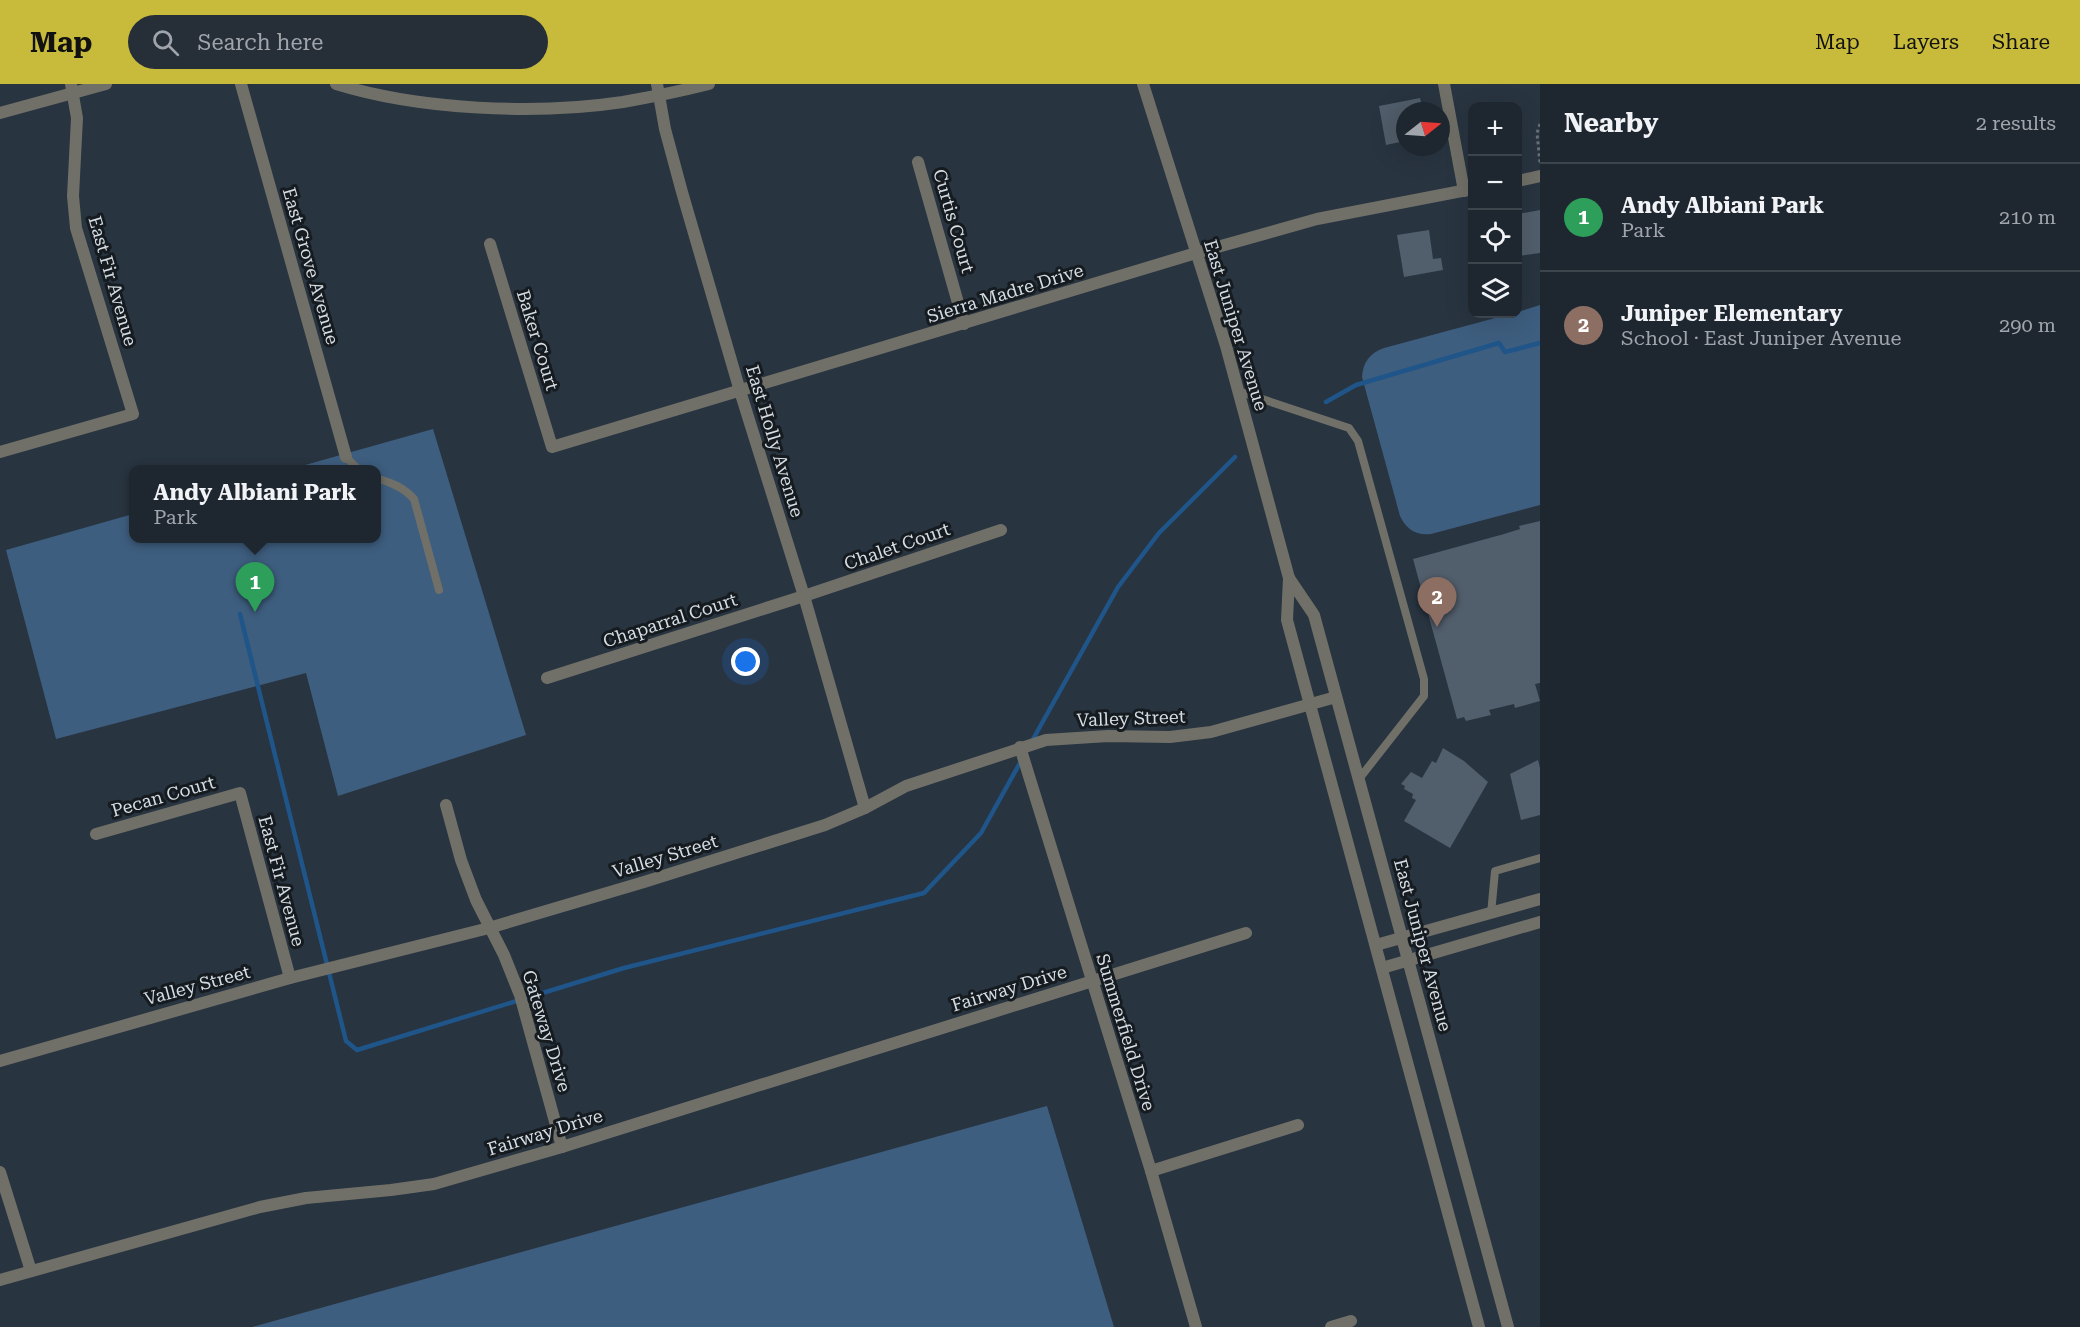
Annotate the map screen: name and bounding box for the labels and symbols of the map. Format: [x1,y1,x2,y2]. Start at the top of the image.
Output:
north arrow [1396,102,1450,156]
street label: Curtis Court [929,167,979,276]
street label: East Grove Avenue [279,185,343,347]
street label: East Fir Avenue [84,214,142,349]
street label: East Juniper Avenue [1200,237,1272,413]
street label: Sierra Madre Drive [924,259,1086,327]
street label: Baker Court [513,287,563,393]
street label: East Holly Avenue [742,362,808,520]
street label: Chalet Court [841,518,953,574]
pin: 1 [236,562,274,612]
pin: 2 [1418,578,1456,627]
street label: Chaparral Court [600,588,740,652]
your location [731,647,760,676]
street label: Valley Street [1076,706,1186,730]
street label: Pecan Court [109,771,217,821]
street label: East Fir Avenue [254,813,310,949]
street label: Valley Street [610,830,720,882]
street label: East Juniper Avenue [1390,856,1456,1034]
street label: Summerfield Drive [1092,951,1160,1113]
street label: Fairway Drive [949,960,1069,1015]
street label: Valley Street [142,961,253,1009]
street label: Gateway Drive [519,968,576,1095]
street label: Fairway Drive [485,1104,605,1159]

